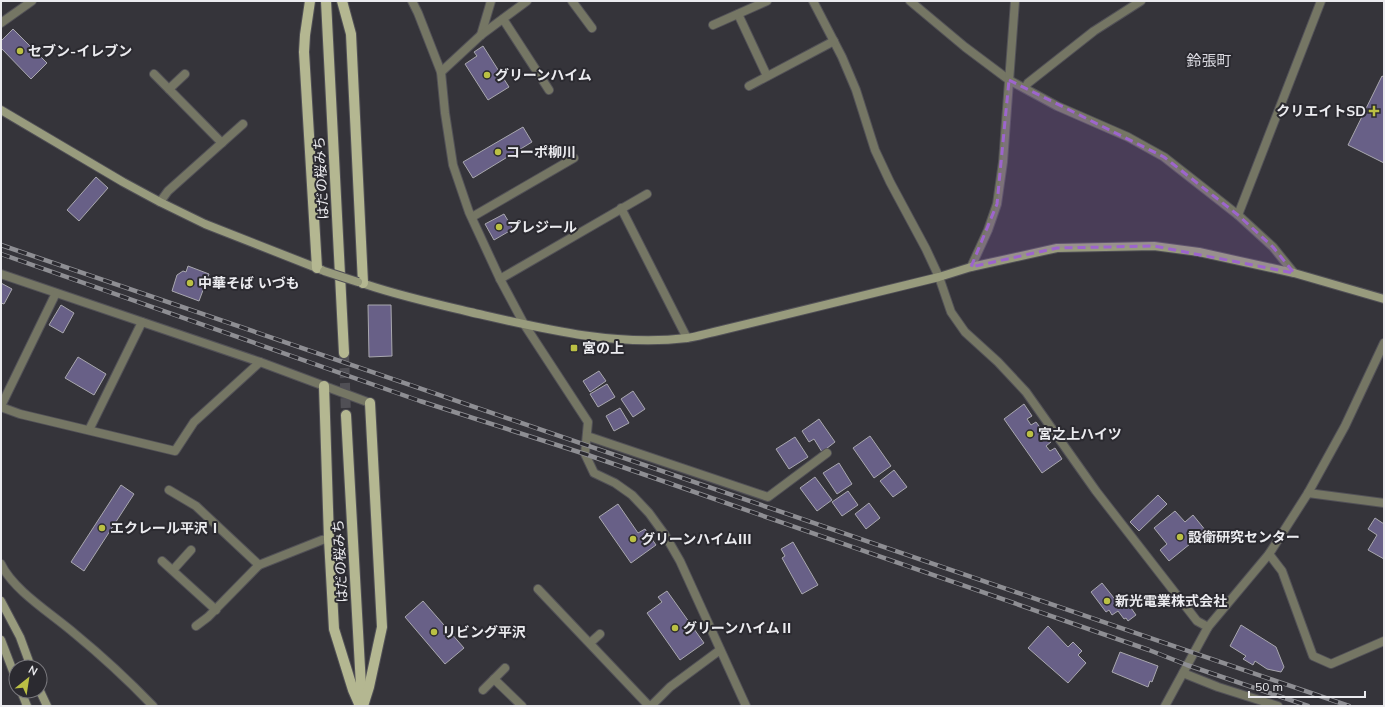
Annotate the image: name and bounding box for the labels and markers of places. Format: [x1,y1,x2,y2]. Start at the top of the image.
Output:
place label: セブン-イレブン [28,42,132,60]
marker: セブン-イレブン [15,46,25,56]
place label: グリーンハイム [495,66,592,84]
marker: グリーンハイム [482,70,492,80]
place label: クリエイトSD [1276,102,1366,120]
marker: クリエイトSD [1369,106,1379,116]
place label: コーポ柳川 [506,143,576,161]
marker: コーポ柳川 [493,147,503,157]
place label: プレジール [507,218,577,236]
marker: プレジール [494,222,504,232]
place label: 中華そば いづも [198,274,300,292]
marker: 中華そば いづも [185,278,195,288]
place label: 宮の上 [582,339,624,357]
marker: 宮の上 [569,343,579,353]
place label: 宮之上ハイツ [1038,425,1122,443]
marker: 宮之上ハイツ [1025,429,1035,439]
place label: エクレール平沢Ⅰ [110,519,222,537]
marker: エクレール平沢Ⅰ [97,523,107,533]
place label: 設衛研究センター [1188,528,1300,546]
place label: グリーンハイムⅢ [641,530,752,548]
marker: 設衛研究センター [1175,532,1185,542]
marker: グリーンハイムⅢ [628,534,638,544]
place label: 新光電業株式会社 [1115,592,1227,610]
marker: 新光電業株式会社 [1102,596,1112,606]
place label: グリーンハイムⅡ [683,619,794,637]
place label: リビング平沢 [442,623,526,641]
marker: グリーンハイムⅡ [670,623,680,633]
marker: リビング平沢 [429,627,439,637]

